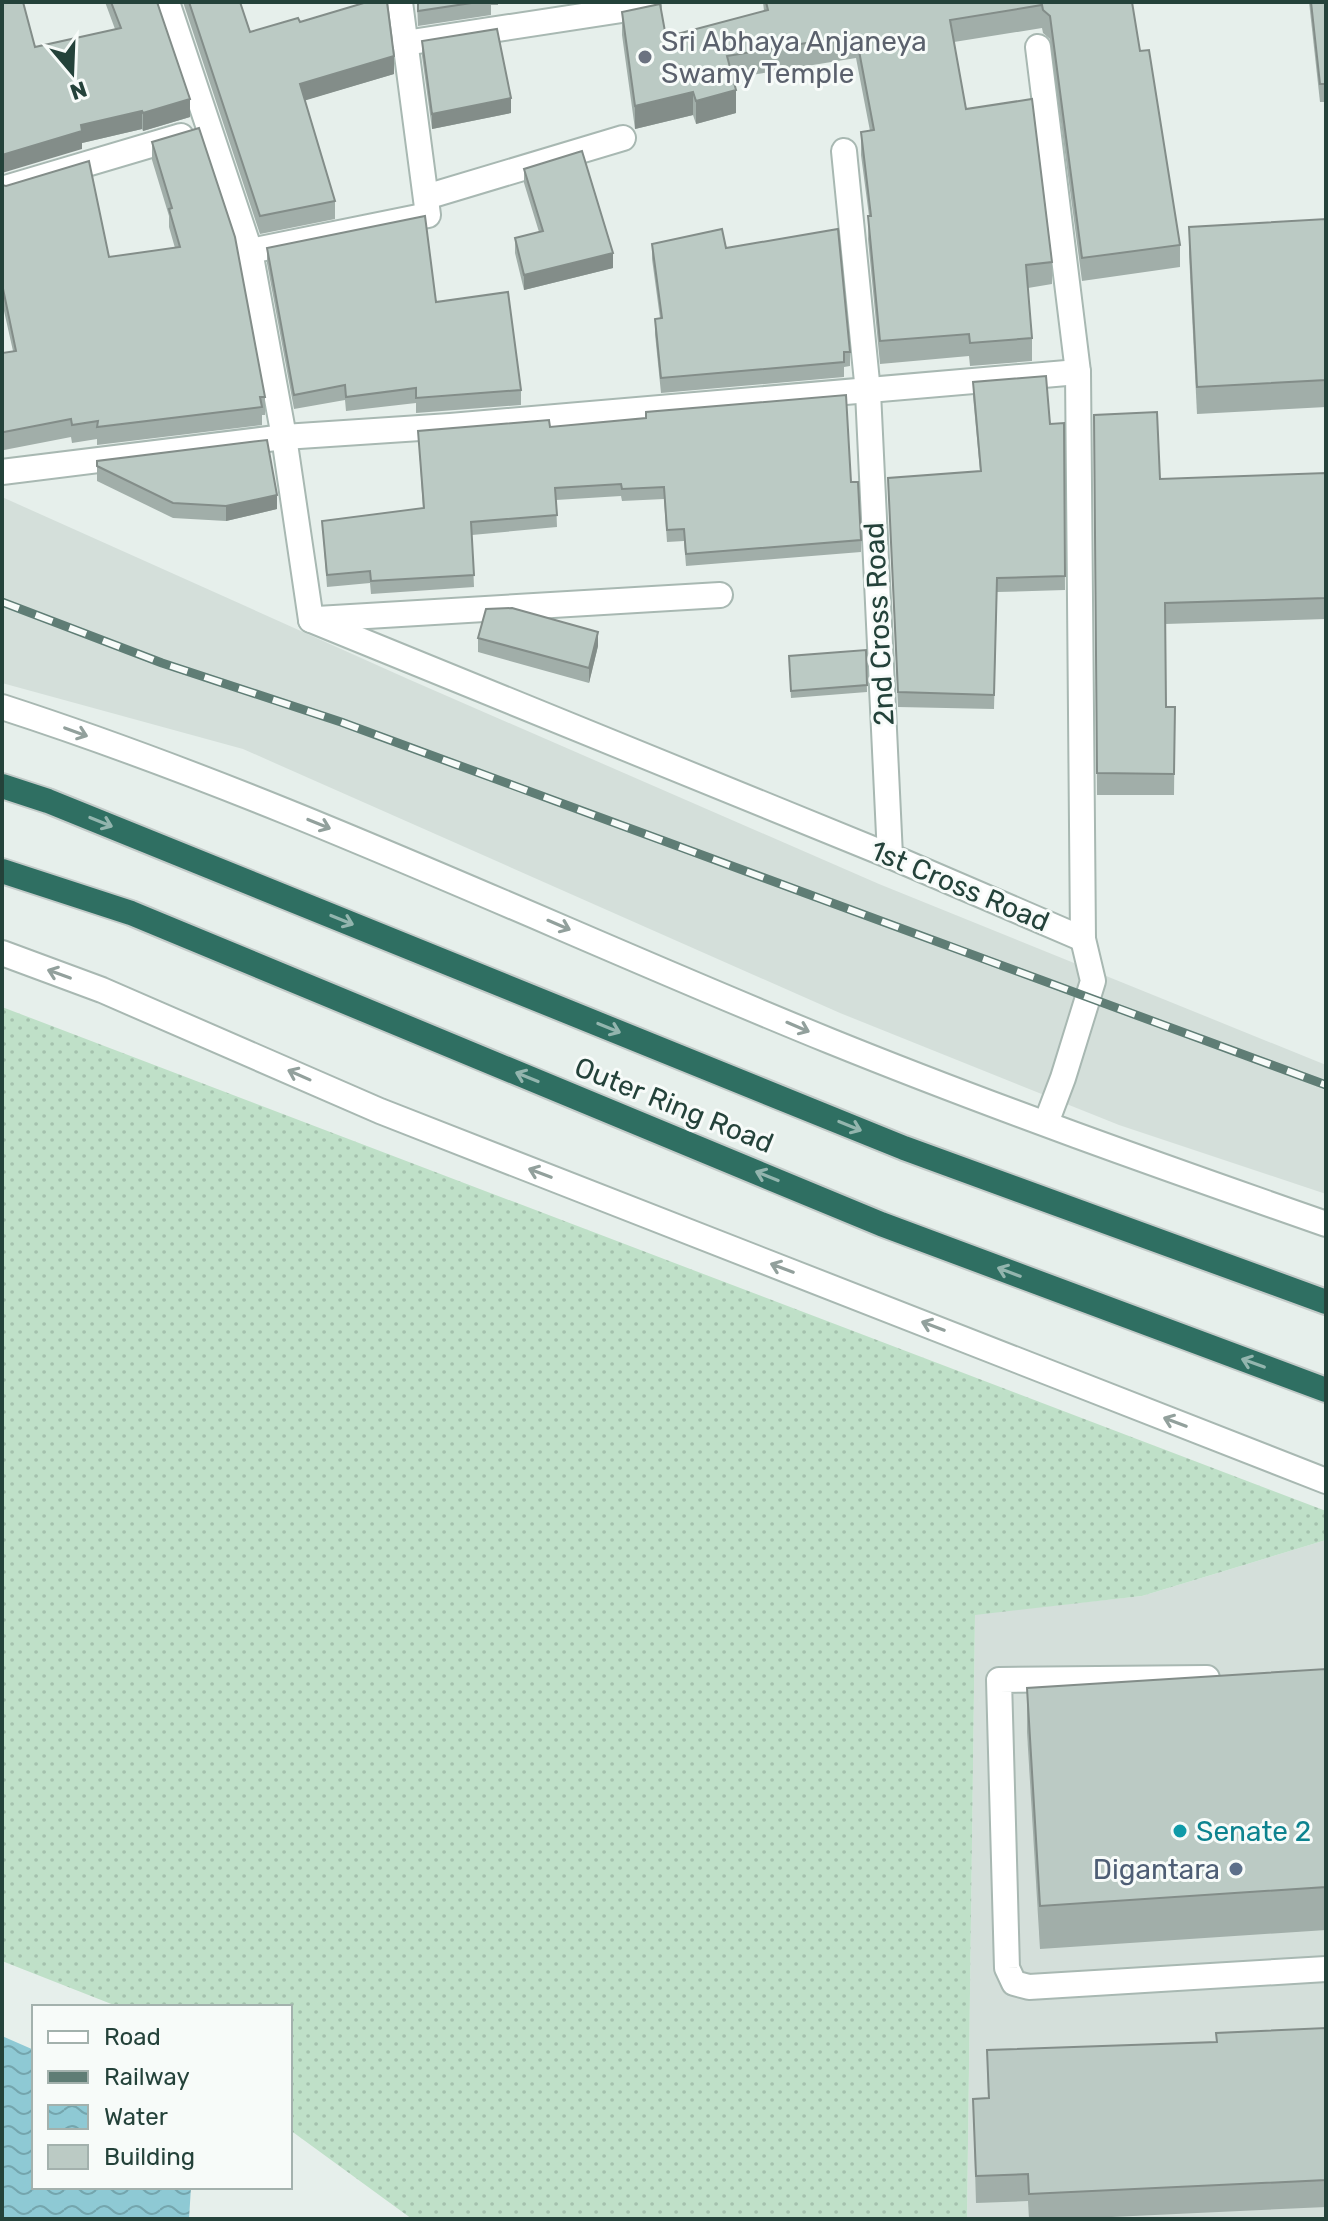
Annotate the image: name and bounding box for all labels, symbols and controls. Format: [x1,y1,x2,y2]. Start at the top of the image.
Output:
place label: Sri Abhaya Anjaneya Swamy Temple [661,25,927,90]
north arrow [32,32,112,112]
marker: Sri Abhaya Anjaneya Swamy Temple [636,48,654,66]
text: N [66,75,90,106]
street label: 2nd Cross Road [857,521,901,727]
one-way arrow [63,725,88,740]
one-way arrow [88,816,113,831]
one-way arrow [306,818,331,832]
street label: 1st Cross Road [866,834,1054,938]
one-way arrow [329,914,354,928]
one-way arrow [546,918,571,933]
one-way arrow [48,966,72,980]
one-way arrow [785,1021,810,1036]
one-way arrow [596,1022,621,1037]
street label: Outer Ring Road [570,1050,778,1160]
one-way arrow [287,1067,312,1082]
one-way arrow [515,1069,540,1083]
one-way arrow [837,1120,862,1134]
one-way arrow [528,1165,553,1180]
one-way arrow [755,1168,780,1183]
one-way arrow [770,1260,795,1274]
one-way arrow [997,1264,1022,1278]
one-way arrow [921,1318,946,1333]
one-way arrow [1241,1355,1266,1369]
one-way arrow [1163,1414,1188,1428]
place label: Senate 2 [1196,1815,1311,1848]
marker: Senate 2 [1171,1822,1189,1840]
place label: Digantara [1093,1853,1220,1886]
marker: Digantara [1227,1860,1245,1878]
legend [32,2005,292,2189]
text: Road [104,2023,161,2051]
text: Railway [104,2063,190,2091]
text: Water [104,2103,168,2131]
text: Building [104,2143,195,2171]

